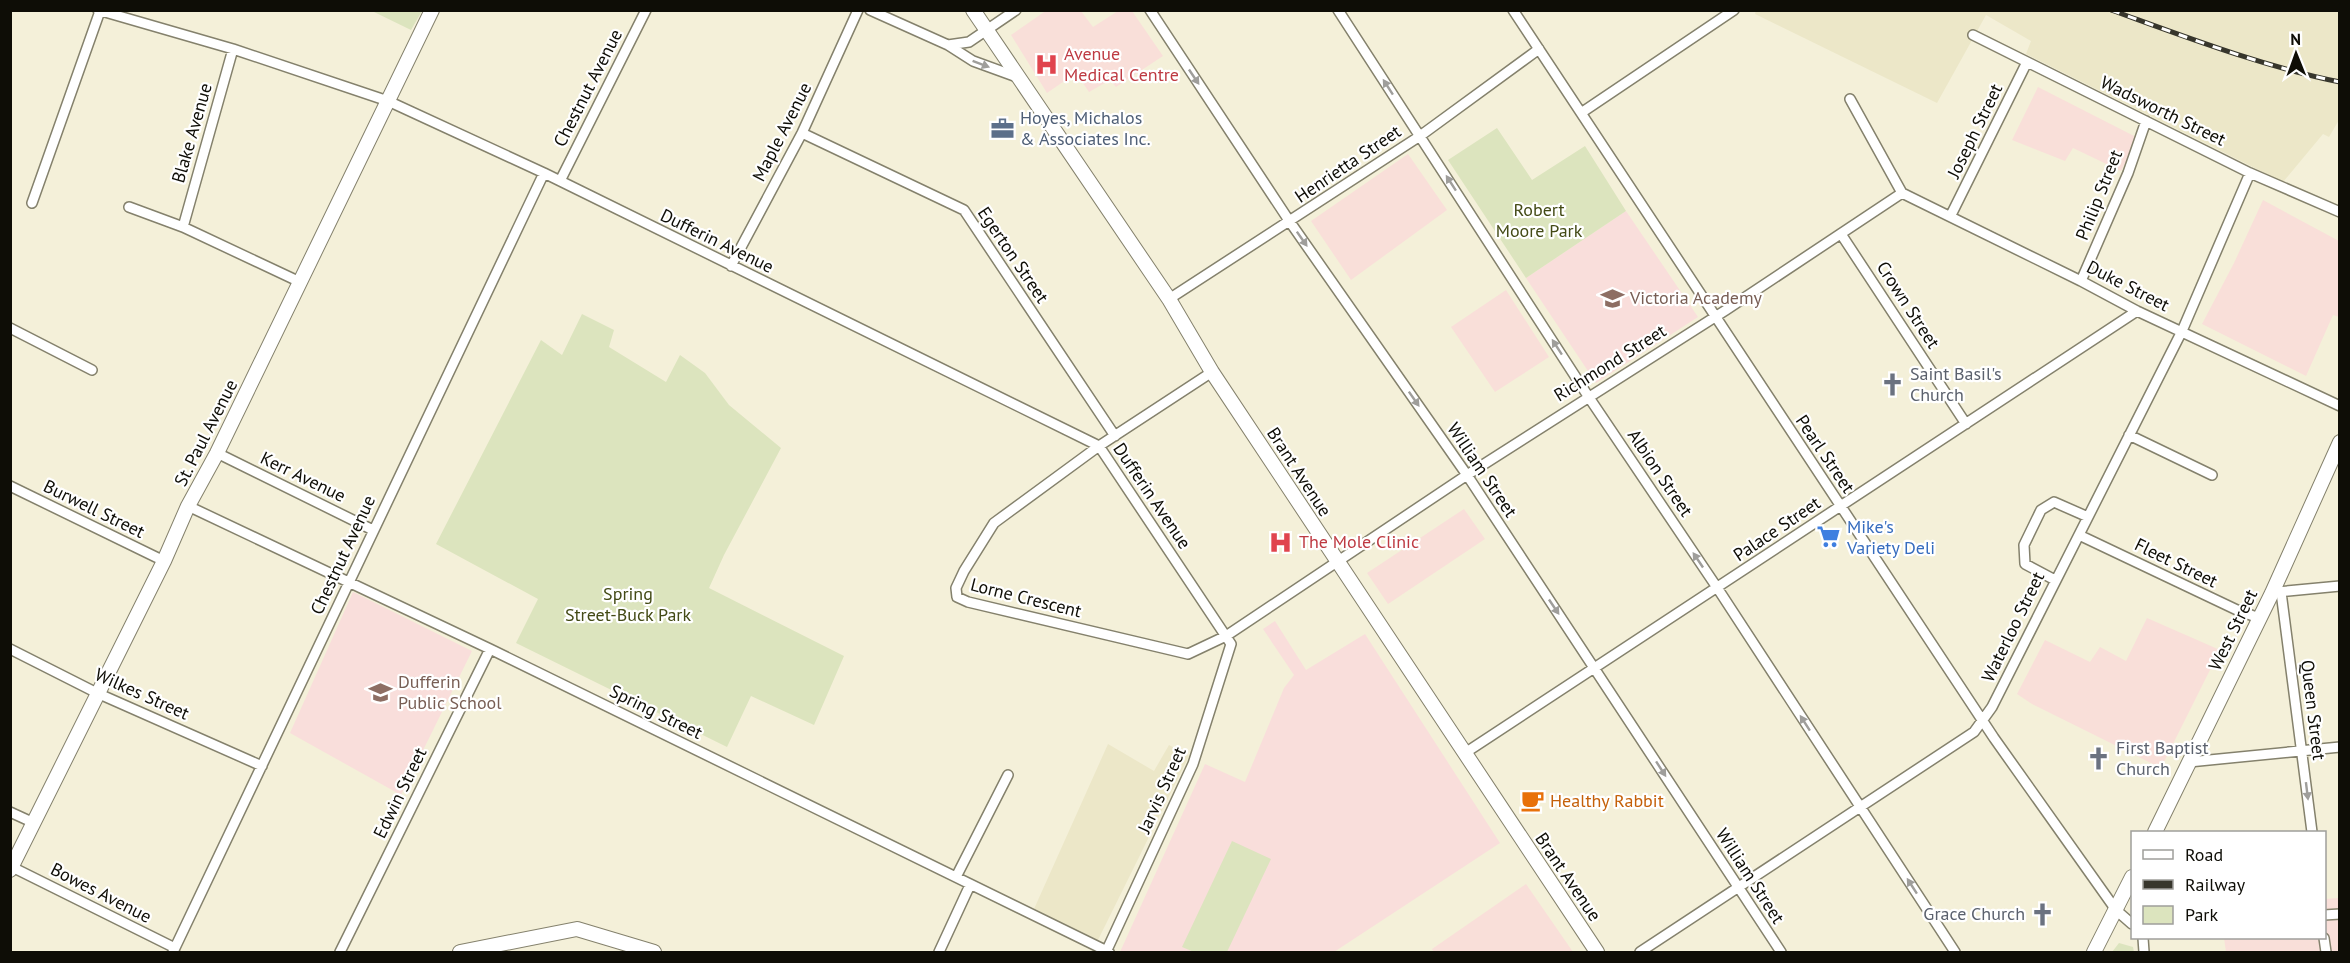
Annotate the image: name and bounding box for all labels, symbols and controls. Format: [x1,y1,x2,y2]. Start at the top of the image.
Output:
north arrow [2266,24,2326,84]
street label: Chestnut Avenue [548,25,627,150]
text: N [2290,29,2301,49]
place label: Avenue Medical Centre [1064,42,1179,86]
hospital icon: Avenue Medical Centre [1033,51,1059,77]
one-way arrow [973,59,991,69]
one-way arrow [1188,69,1199,85]
street label: Wadsworth Street [2097,70,2230,151]
street label: Maple Avenue [747,79,816,185]
one-way arrow [1383,79,1394,95]
street label: Blake Avenue [166,80,217,185]
street label: Joseph Street [1941,80,2007,183]
place label: Hoyes, Michalos & Associates Inc. [1020,106,1151,150]
office icon: Hoyes, Michalos & Associates Inc. [989,115,1015,141]
street label: Henrietta Street [1290,120,1405,208]
street label: Philip Street [2070,146,2127,243]
one-way arrow [1446,175,1457,191]
park label: Robert Moore Park [1496,198,1583,242]
street label: Egerton Street [973,202,1054,307]
street label: Dufferin Avenue [657,203,778,278]
one-way arrow [1296,231,1307,247]
street label: Duke Street [2083,255,2173,316]
street label: Crown Street [1872,257,1945,353]
school or university icon: Victoria Academy [1599,285,1625,311]
place label: Victoria Academy [1629,286,1763,309]
street label: Richmond Street [1549,319,1670,406]
one-way arrow [1551,339,1562,355]
place label: Saint Basil's Church [1910,362,2002,406]
church icon: Saint Basil's Church [1879,371,1905,397]
street label: St. Paul Avenue [169,375,242,490]
one-way arrow [1408,390,1420,406]
street label: Pearl Street [1791,410,1860,497]
street label: William Street [1442,418,1523,521]
street label: Brant Avenue [1262,423,1337,521]
street label: Albion Street [1623,425,1698,521]
street label: Dufferin Avenue [1108,438,1196,553]
street label: Kerr Avenue [257,446,350,507]
street label: Burwell Street [40,474,149,543]
street label: Chestnut Avenue [305,491,380,618]
street label: Palace Street [1729,491,1825,566]
place label: Mike's Variety Deli [1846,515,1935,559]
supermarket icon: Mike's Variety Deli [1816,524,1842,550]
hospital icon: The Mole Clinic [1268,529,1294,555]
place label: The Mole Clinic [1299,530,1419,553]
street label: Fleet Street [2131,533,2222,593]
one-way arrow [1692,552,1704,568]
street label: Waterloo Street [1976,568,2049,686]
street label: Lorne Crescent [968,573,1084,622]
park label: Spring Street-Buck Park [565,582,691,626]
street label: West Street [2203,585,2262,674]
one-way arrow [1548,598,1560,614]
street label: Queen Street [2296,659,2331,761]
street label: Wilkes Street [91,663,193,725]
place label: Dufferin Public School [398,670,502,714]
school or university icon: Dufferin Public School [367,679,393,705]
street label: Spring Street [606,679,706,744]
one-way arrow [1800,714,1811,731]
place label: First Baptist Church [2116,736,2209,780]
street label: Jarvis Street [1132,743,1191,837]
street label: Edwin Street [368,744,431,842]
church icon: First Baptist Church [2085,745,2111,771]
one-way arrow [1656,761,1667,778]
one-way arrow [2302,782,2311,801]
cafe icon: Healthy Rabbit [1519,788,1545,814]
place label: Healthy Rabbit [1550,789,1664,812]
street label: William Street [1711,824,1790,928]
street label: Brant Avenue [1530,828,1606,925]
legend [2131,831,2326,939]
text: Road [2185,843,2223,866]
street label: Bowes Avenue [47,857,156,928]
text: Railway [2185,873,2246,896]
one-way arrow [1907,878,1918,894]
church icon: Grace Church [2030,901,2056,927]
place label: Grace Church [1923,902,2025,925]
text: Park [2185,903,2218,926]

